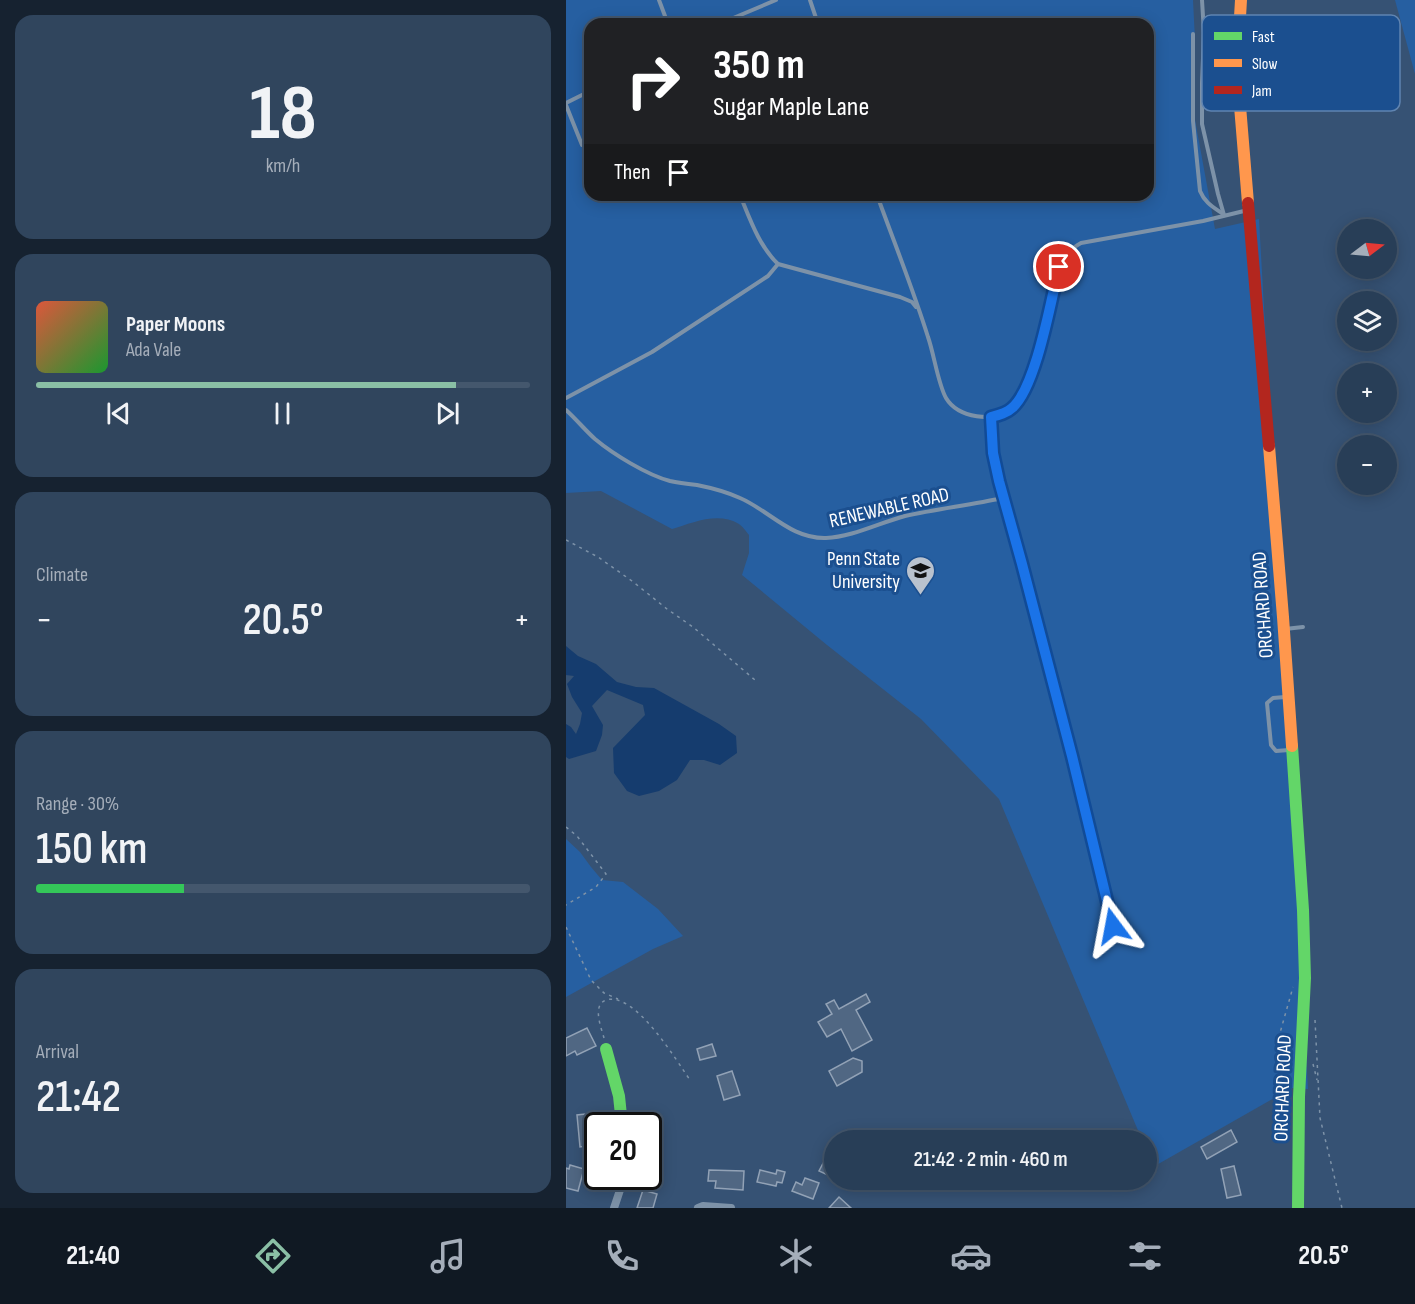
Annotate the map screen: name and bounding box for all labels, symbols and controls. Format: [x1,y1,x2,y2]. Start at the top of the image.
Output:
legend [1202,15,1400,111]
text: Fast [1252,28,1275,47]
text: 350 m [713,40,805,91]
icon: right [614,42,692,120]
text: Slow [1252,55,1277,74]
text: 18 [249,68,317,161]
text: Jam [1251,82,1272,101]
text: Sugar Maple Lane [713,91,869,123]
text: km/h [266,154,300,178]
icon: arrive [662,156,695,189]
text: Then [614,159,650,186]
north arrow [1337,219,1397,279]
map controls [1337,219,1397,495]
pin [1033,241,1084,292]
icon: arrive [1042,250,1075,283]
button: layers [1337,291,1397,351]
text: Paper Moons [126,311,225,338]
text: Ada Vale [126,338,181,362]
button: + [1337,363,1397,423]
icon: previous [102,397,135,430]
icon: pause [266,397,299,430]
icon: next [431,397,464,430]
button: − [1337,435,1397,495]
street label: RENEWABLE ROAD [827,483,951,533]
place label: Penn State University [827,547,900,594]
street label: ORCHARD ROAD [1247,551,1279,659]
school or university icon: Penn State University [905,554,937,596]
text: Climate [36,563,88,587]
text: 20.5° [242,593,324,648]
text: − [36,600,52,640]
text: + [514,600,530,640]
text: Range · 30% [36,792,119,816]
text: 150 km [36,822,147,877]
position arrow [1081,894,1145,958]
street label: ORCHARD ROAD [1269,1034,1297,1142]
text: Arrival [36,1040,79,1064]
text: 21:42 [36,1070,121,1125]
speed limit sign: 20 [584,1112,662,1190]
text: 21:42 · 2 min · 460 m [913,1146,1068,1173]
icon: directions [252,1235,294,1277]
icon: music [427,1235,469,1277]
icon: phone [601,1235,643,1277]
icon: climate [775,1235,817,1277]
icon: car [950,1235,992,1277]
icon: filters [1124,1235,1166,1277]
text: 21:40 [66,1240,120,1272]
text: 20.5° [1298,1240,1349,1272]

